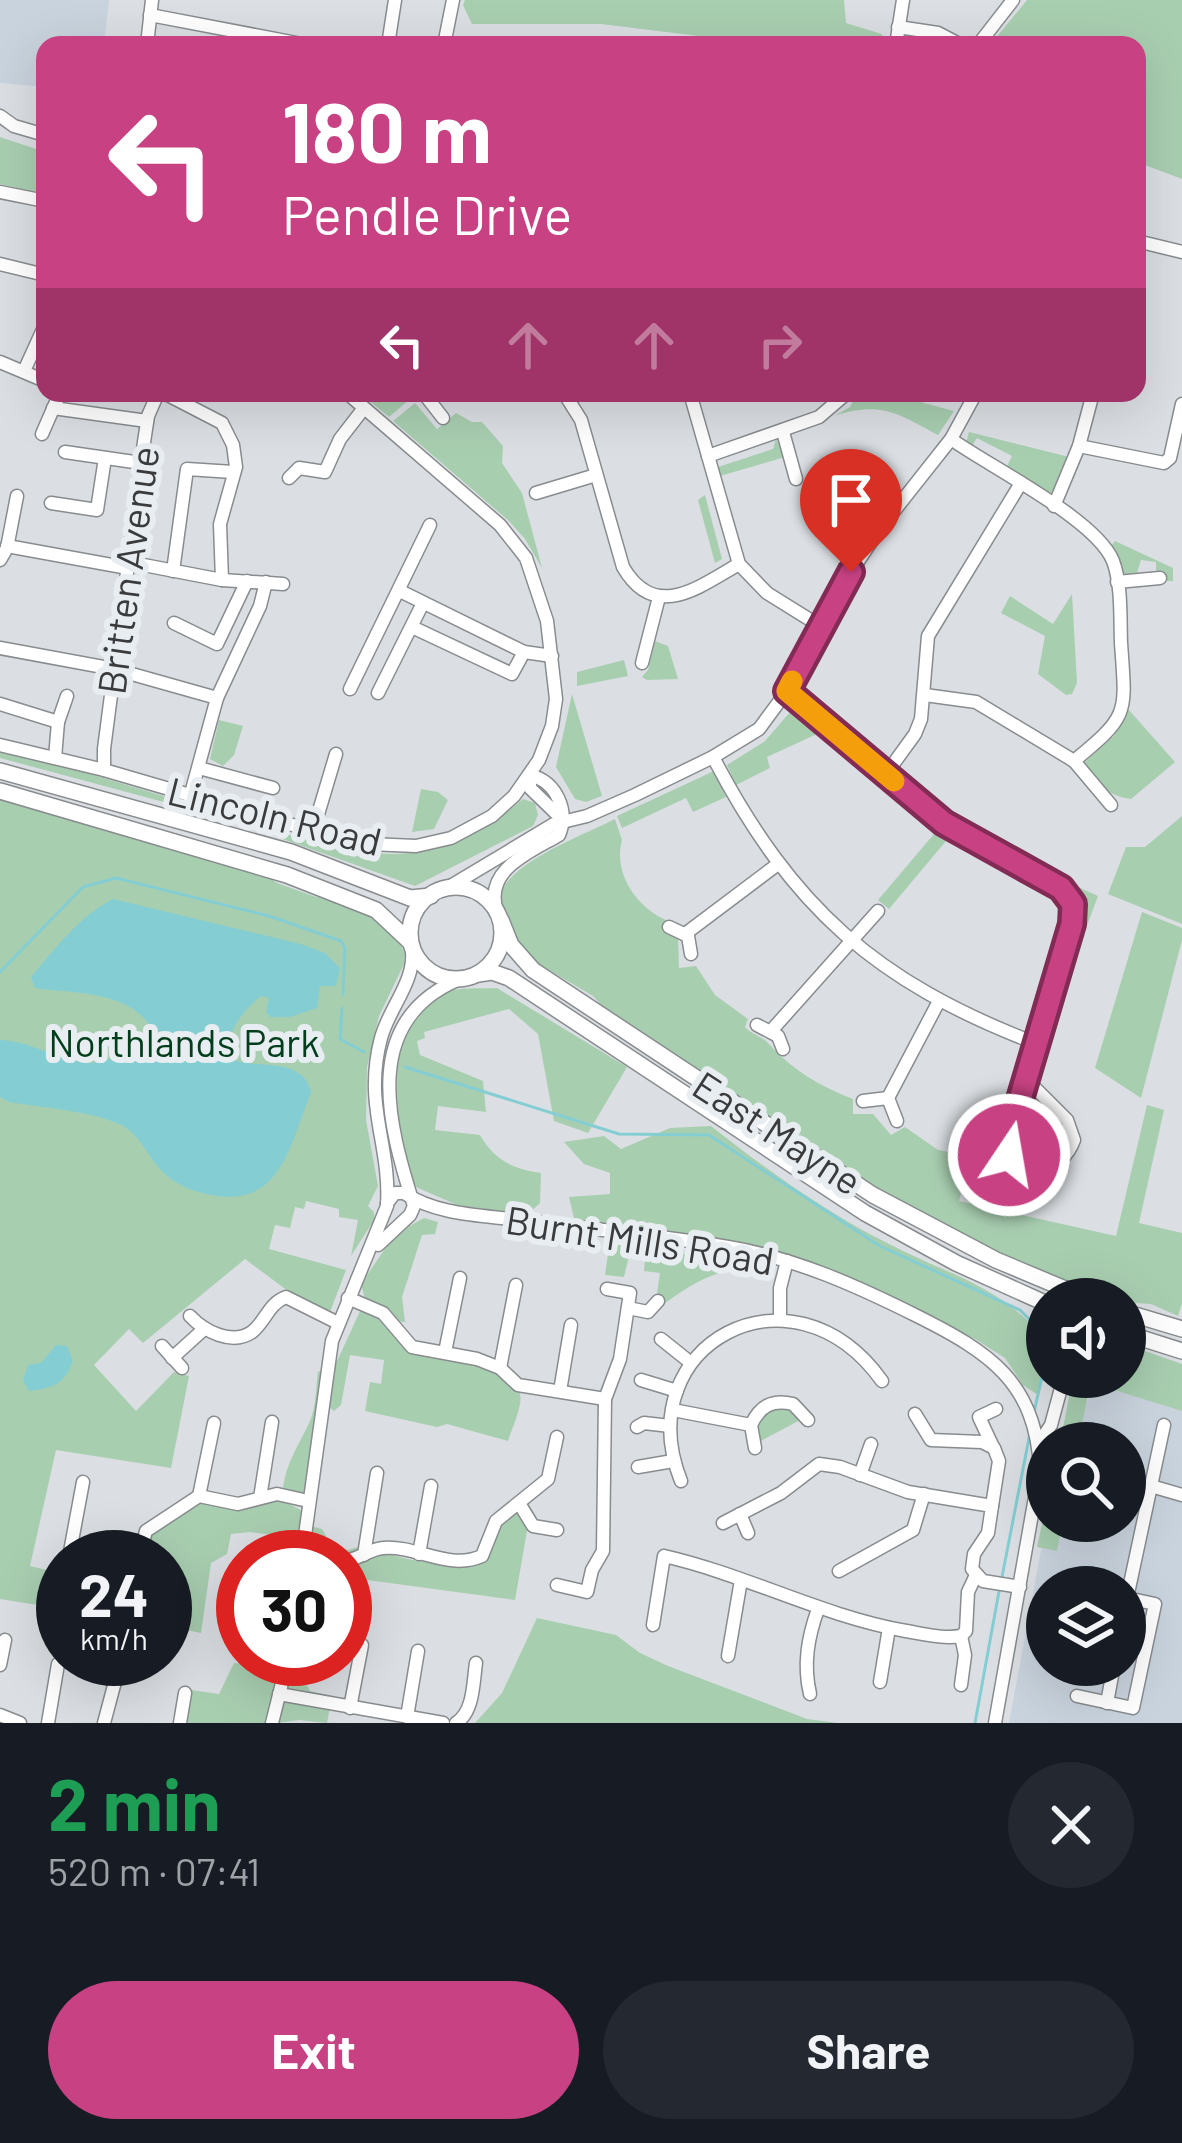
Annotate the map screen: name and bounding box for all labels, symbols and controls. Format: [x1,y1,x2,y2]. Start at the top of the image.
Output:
text: 180 m [282,79,492,180]
icon: left [84,84,240,240]
text: Pendle Drive [282,181,572,246]
icon: left [369,312,435,378]
icon: ahead [495,312,561,378]
icon: ahead [621,312,687,378]
icon: right [747,312,813,378]
street label: Britten Avenue [86,443,168,697]
pin [800,449,902,572]
icon: arrive [818,467,884,533]
street label: Lincoln Road [163,766,387,864]
park label: Northlands Park [48,1018,320,1065]
street label: East Mayne [685,1060,871,1204]
position arrow [946,1092,1072,1218]
street label: Burnt Mills Road [503,1195,777,1283]
map controls [1026,1278,1146,1686]
button: sound [1026,1278,1146,1398]
button: search [1026,1422,1146,1542]
speed limit sign: 30 [216,1530,372,1686]
text: 24 [79,1557,149,1629]
button: layers [1026,1566,1146,1686]
text: km/h [80,1620,148,1656]
text: 2 min [48,1759,221,1845]
button: close [1008,1762,1134,1888]
text: 520 m · 07:41 [48,1847,260,1894]
button: Exit [48,1981,579,2119]
button: Share [603,1981,1134,2119]

